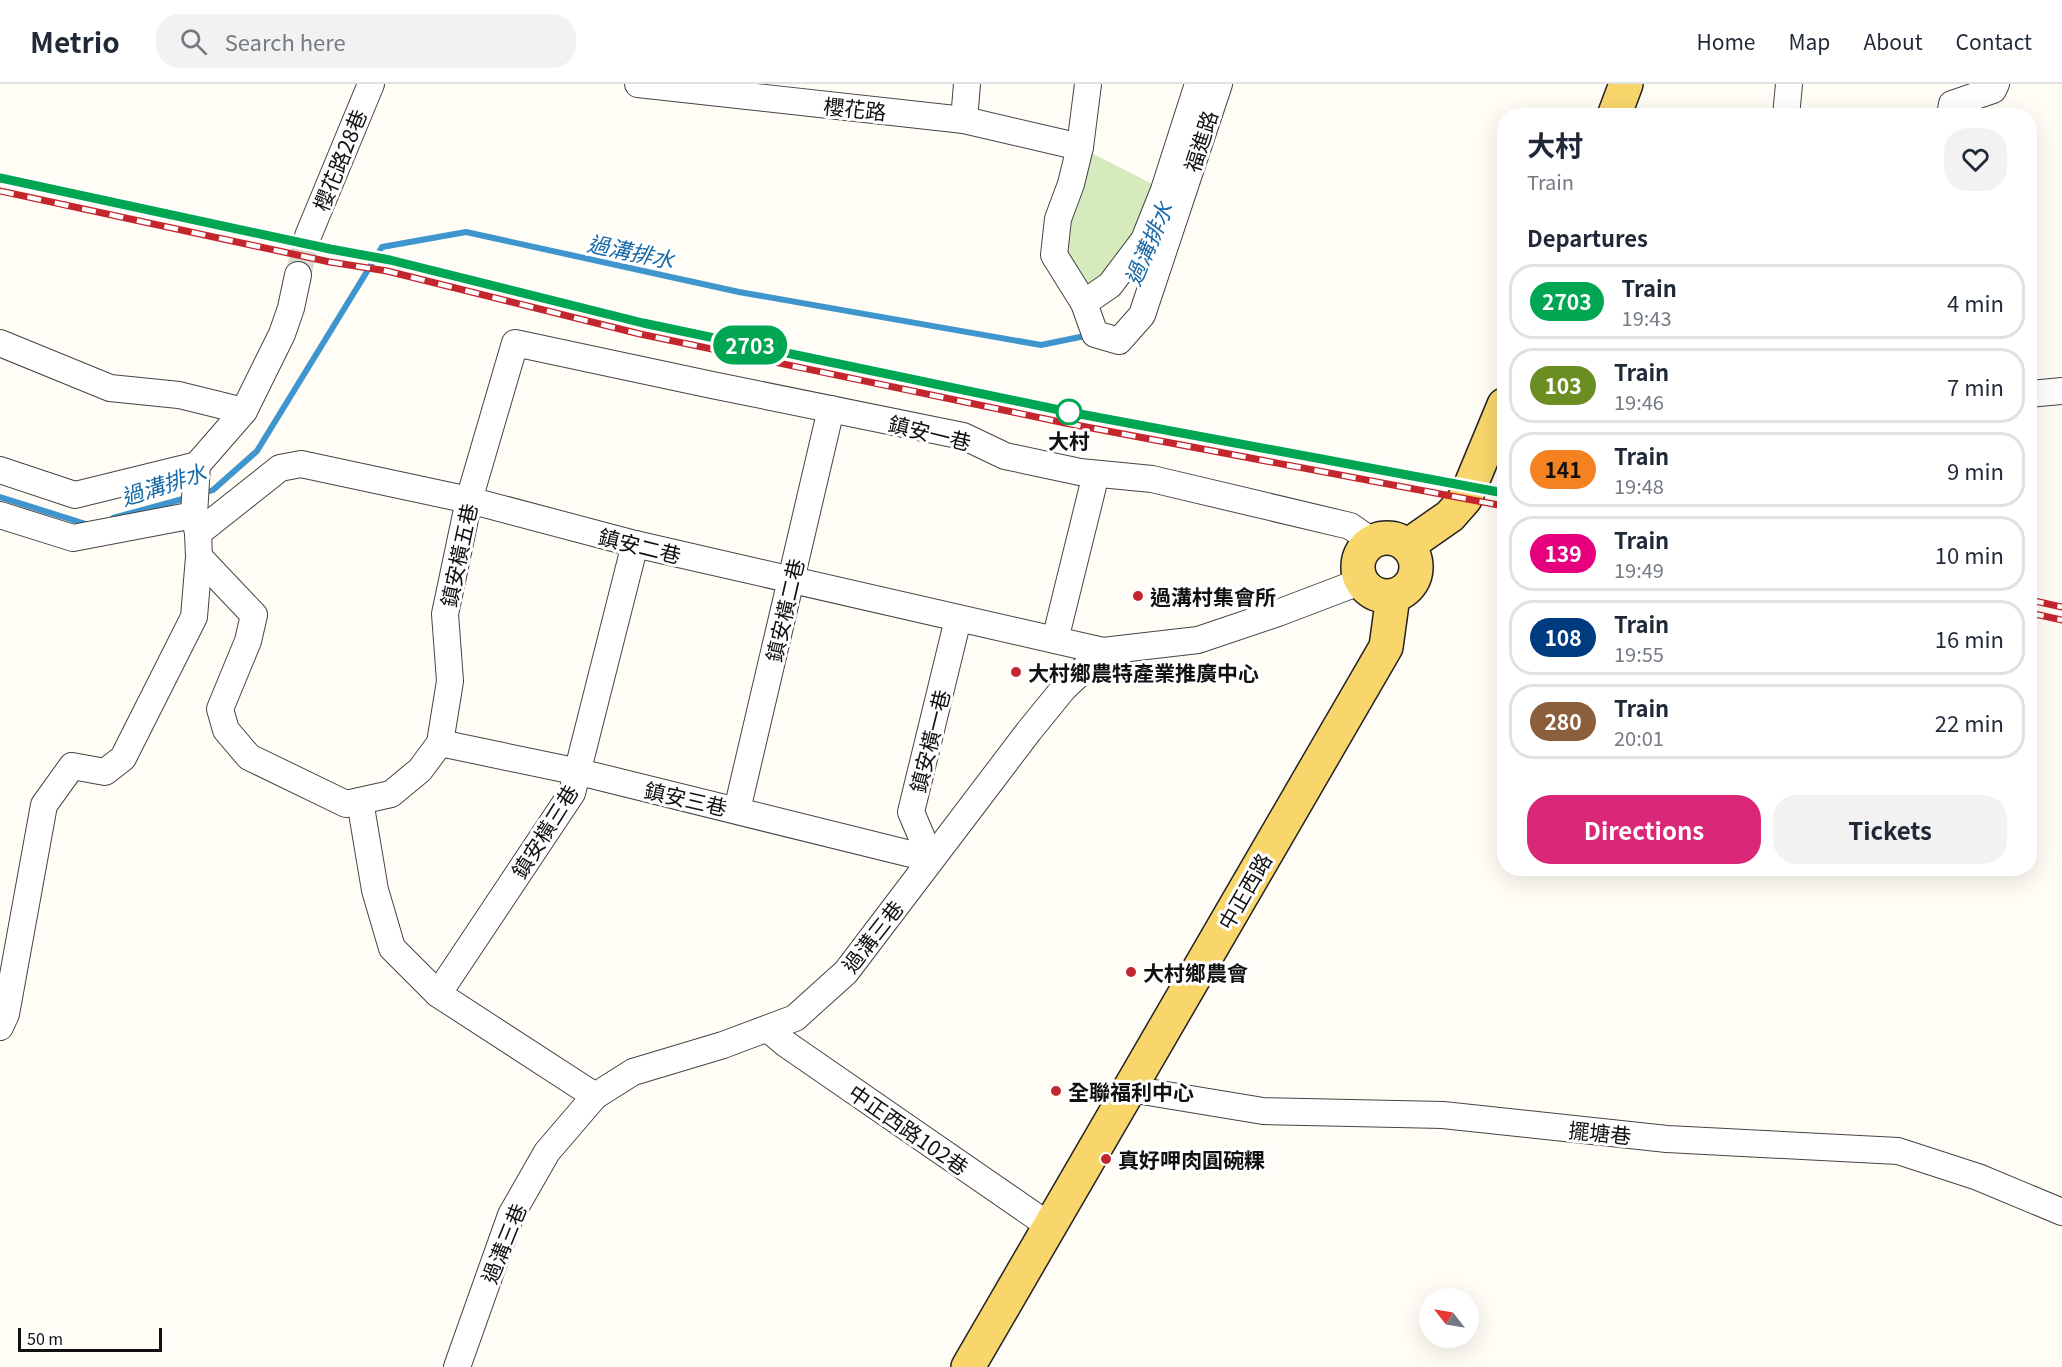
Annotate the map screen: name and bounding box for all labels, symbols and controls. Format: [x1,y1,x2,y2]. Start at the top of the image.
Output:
search box [156,14,576,68]
text: Metrio [30,21,120,61]
icon: search [177,25,210,58]
text: Search here [225,25,346,57]
text: Home [1696,26,1756,56]
text: Map [1789,26,1830,56]
text: About [1863,26,1923,56]
text: Contact [1956,26,2032,56]
street label: 櫻花路 [822,90,888,126]
street label: 櫻花路28巷 [305,105,373,215]
street label: 福進路 [1176,106,1224,176]
text: 大村 [1527,124,1583,164]
button: heart [1944,128,2007,191]
text: Train [1527,167,1574,196]
water label: 過溝排水 [1115,195,1179,290]
text: Departures [1527,221,1648,253]
water label: 過溝排水 [585,225,678,275]
text: Train [1622,271,1677,303]
text: 2703 [1542,286,1592,316]
text: 4 min [1947,286,2004,318]
text: 19:43 [1622,303,1672,332]
line badge: 2703 [708,326,792,364]
text: 2703 [725,330,775,360]
text: Train [1614,355,1669,387]
text: 103 [1544,370,1582,400]
text: 7 min [1947,370,2004,402]
text: 19:46 [1614,387,1664,416]
marker: 大村 [1056,399,1082,425]
street label: 鎮安一巷 [886,407,974,457]
place label: 大村 [1048,425,1090,455]
text: Train [1614,439,1669,471]
water label: 過溝排水 [116,454,211,512]
text: 141 [1544,454,1582,484]
text: 9 min [1947,454,2004,486]
text: 19:48 [1614,471,1664,500]
street label: 鎮安橫五巷 [432,501,484,609]
street label: 鎮安二巷 [596,520,684,570]
text: Train [1614,523,1669,555]
text: 139 [1544,538,1582,568]
text: 10 min [1935,538,2004,570]
street label: 鎮安橫二巷 [758,555,810,665]
text: 19:49 [1614,555,1664,584]
place label: 過溝村集會所 [1150,581,1276,611]
marker: 過溝村集會所 [1131,589,1145,603]
text: Train [1614,607,1669,639]
text: 108 [1544,622,1582,652]
text: 16 min [1935,622,2004,654]
text: 19:55 [1614,639,1664,668]
place label: 大村鄉農特產業推廣中心 [1028,657,1259,687]
marker: 大村鄉農特產業推廣中心 [1009,665,1023,679]
street label: 鎮安橫一巷 [902,686,956,796]
text: Train [1614,691,1669,723]
text: 280 [1544,706,1582,736]
text: 22 min [1935,706,2004,738]
text: 20:01 [1614,723,1664,752]
street label: 鎮安三巷 [642,774,730,822]
street label: 鎮安橫三巷 [503,779,585,883]
button: Directions [1527,795,1761,864]
button: Tickets [1773,795,2007,864]
street label: 中正西路 [1210,847,1278,935]
street label: 過溝三巷 [834,894,910,978]
place label: 大村鄉農會 [1143,957,1248,987]
marker: 大村鄉農會 [1124,965,1138,979]
place label: 全聯福利中心 [1068,1076,1194,1106]
street label: 中正西路102巷 [843,1077,975,1181]
marker: 全聯福利中心 [1049,1084,1063,1098]
street label: 擺塘巷 [1567,1114,1633,1150]
place label: 真好呷肉圓碗粿 [1118,1144,1265,1174]
marker: 真好呷肉圓碗粿 [1099,1152,1113,1166]
street label: 過溝三巷 [473,1198,533,1288]
north arrow [1419,1288,1479,1348]
map controls [1419,1288,1479,1348]
scale bar [18,1325,162,1352]
text: 50 m [27,1326,63,1350]

